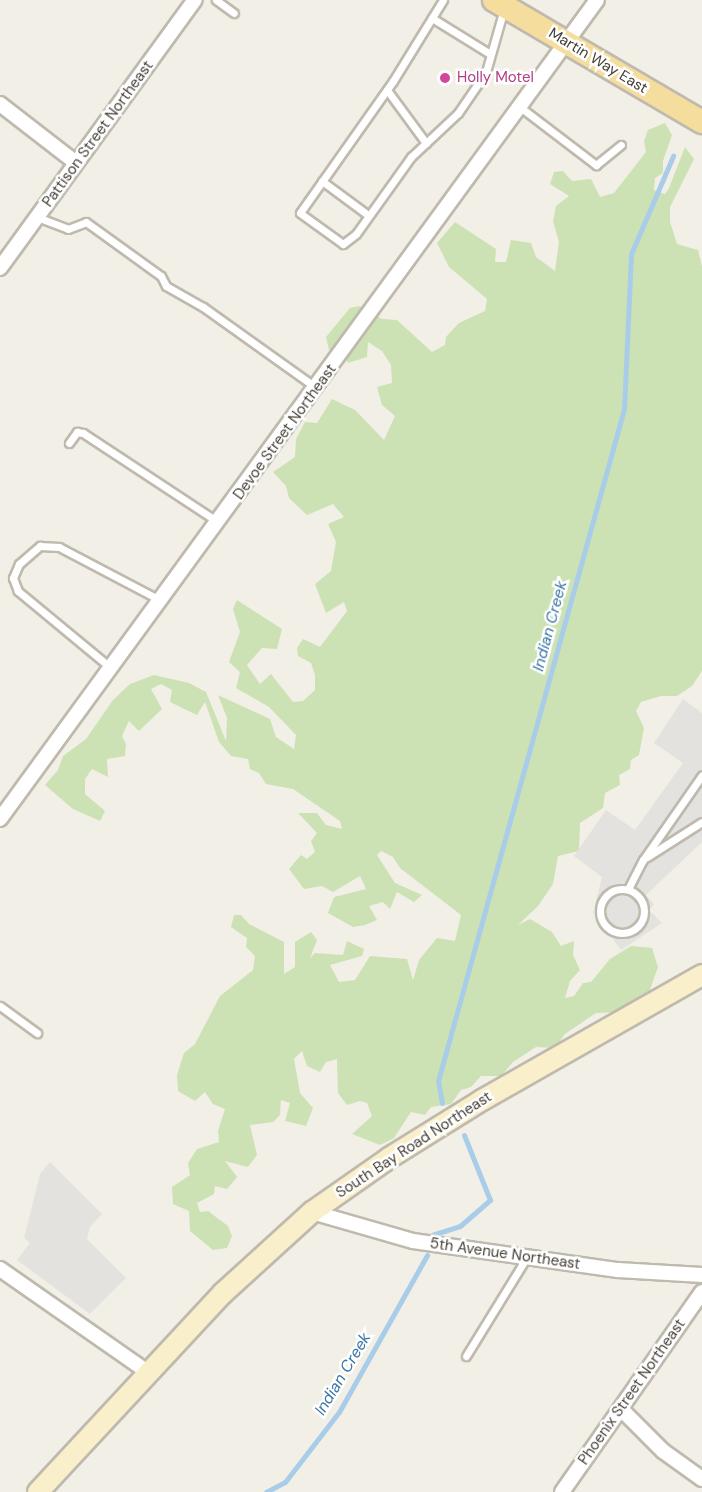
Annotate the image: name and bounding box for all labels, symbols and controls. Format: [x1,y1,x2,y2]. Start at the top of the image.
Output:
street label: Martin Way East [545,24,651,98]
street label: Pattison Street Northeast [39,57,157,211]
place label: Holly Motel [457,69,534,87]
marker: Holly Motel [438,71,452,85]
street label: Devoe Street Northeast [230,361,340,503]
water label: Indian Creek [529,579,571,673]
street label: South Bay Road Northeast [333,1088,495,1202]
street label: 5th Avenue Northeast [429,1235,581,1273]
street label: Phoenix Street Northeast [575,1316,689,1468]
water label: Indian Creek [311,1329,375,1419]

